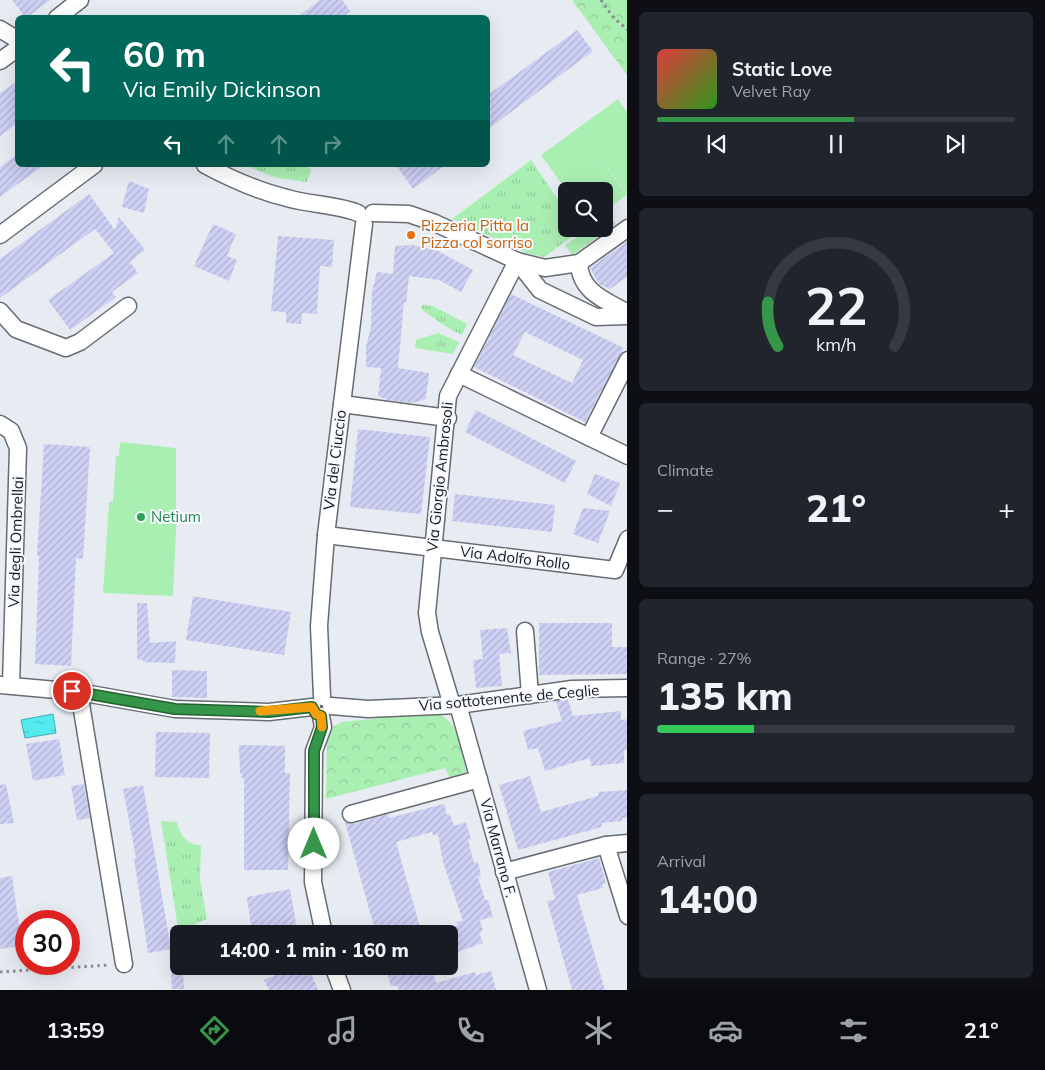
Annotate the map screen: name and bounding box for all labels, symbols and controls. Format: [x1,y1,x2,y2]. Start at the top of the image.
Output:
text: 60 m [123,32,206,76]
icon: left [40,35,105,100]
text: Static Love [732,57,832,81]
text: Via Emily Dickinson [123,75,321,103]
text: Velvet Ray [732,81,811,101]
icon: left [159,130,187,158]
icon: ahead [212,130,240,158]
icon: ahead [265,130,293,158]
icon: right [318,130,346,158]
icon: previous [703,130,731,158]
icon: pause [822,130,850,158]
icon: next [941,130,969,158]
map controls [558,182,613,237]
button: search [558,182,613,237]
place label: Pizzeria Pitta la Pizza col sorriso [421,216,533,252]
marker: Pizzeria Pitta la Pizza col sorriso [405,229,417,241]
text: 22 [805,273,867,338]
text: km/h [816,333,856,355]
street label: Via Giorgio Ambrosoli [422,401,457,553]
street label: Via del Ciuccio [319,409,350,511]
text: Climate [657,460,713,480]
street label: Via degli Ombrellai [4,476,27,608]
text: 21° [806,484,866,532]
text: − [657,491,674,526]
text: + [998,491,1015,526]
place label: Netium [151,507,201,526]
marker: Netium [135,511,147,523]
street label: Via Adolfo Rollo [459,541,571,574]
text: Range · 27% [657,648,752,668]
pin [51,670,93,712]
text: 135 km [657,672,793,720]
icon: arrive [58,677,86,705]
street label: Via sottotenente de Ceglie [418,680,600,715]
street label: Via Marrano F. [476,796,521,899]
position arrow [287,817,339,869]
text: Arrival [657,851,706,871]
text: 14:00 [657,875,758,923]
speed limit sign: 30 [15,910,80,975]
text: 14:00 · 1 min · 160 m [219,938,409,962]
icon: directions [197,1013,232,1048]
icon: music [325,1013,360,1048]
icon: phone [453,1013,488,1048]
icon: climate [581,1013,616,1048]
icon: car [708,1013,743,1048]
icon: filters [836,1013,871,1048]
text: 13:59 [46,1016,105,1044]
text: 21° [964,1016,999,1044]

